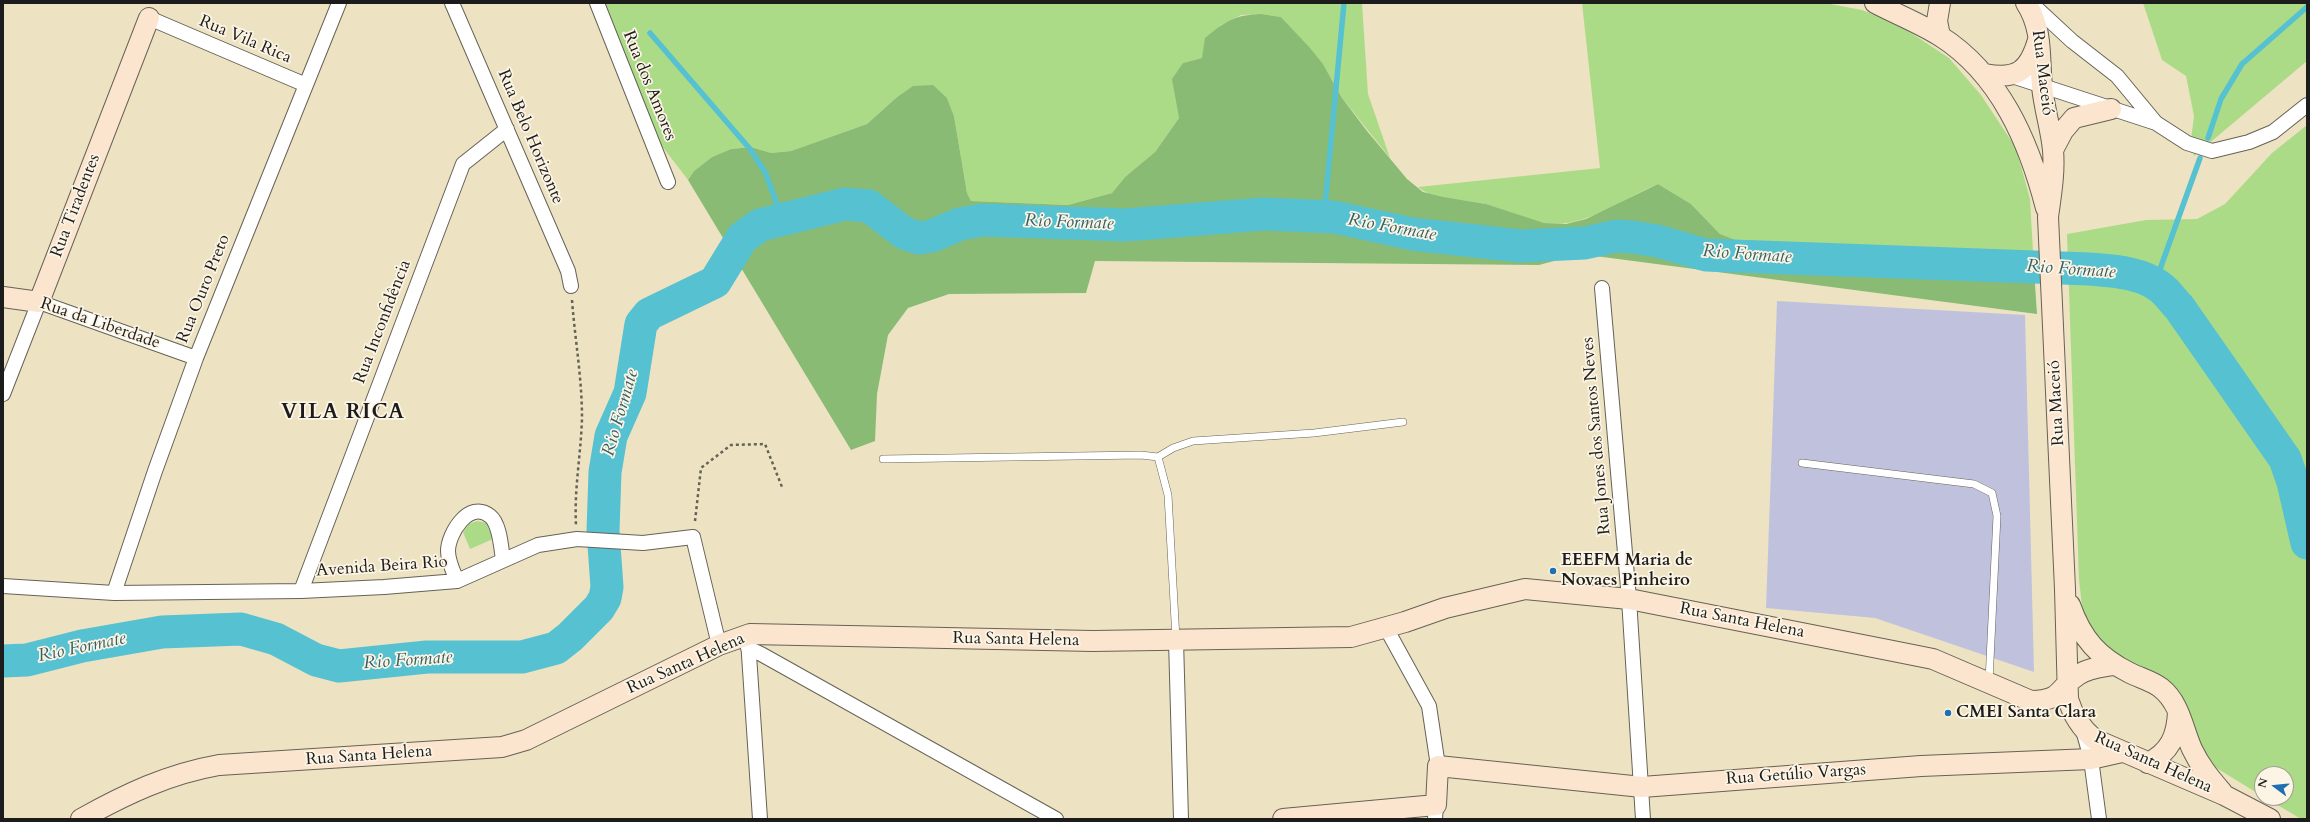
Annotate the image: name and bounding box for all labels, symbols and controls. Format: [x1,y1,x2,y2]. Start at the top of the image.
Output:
street label: Rua Vila Rica [196,11,294,69]
street label: Rua dos Amores [618,28,680,144]
street label: Rua Maceió [2027,29,2057,117]
street label: Rua Belo Horizonte [492,67,568,207]
street label: Rua Tiradentes [47,151,105,261]
water label: Rio Formate [1346,210,1438,246]
water label: Rio Formate [1024,211,1114,235]
street label: Rua Ouro Preto [173,232,235,346]
water label: Rio Formate [1702,241,1792,269]
water label: Rio Formate [2026,256,2116,284]
street label: Rua Inconfidência [350,257,416,387]
street label: Rua da Liberdade [37,294,163,354]
street label: Rua Jones dos Santos Neves [1578,336,1616,536]
street label: Rua Maceió [2045,360,2069,446]
water label: Rio Formate [598,367,644,459]
district label: VILA RICA [281,400,405,426]
place label: EEEFM Maria de Novaes Pinheiro [1561,551,1693,591]
street label: Avenida Beira Rio [316,552,448,582]
marker: EEEFM Maria de Novaes Pinheiro [1548,566,1558,576]
street label: Rua Santa Helena [1678,599,1806,643]
water label: Rio Formate [36,628,128,668]
street label: Rua Santa Helena [624,629,748,699]
street label: Rua Santa Helena [952,629,1080,651]
water label: Rio Formate [363,647,453,675]
place label: CMEI Santa Clara [1956,703,2096,723]
marker: CMEI Santa Clara [1943,708,1953,718]
street label: Rua Santa Helena [2091,728,2215,798]
street label: Rua Santa Helena [305,741,433,771]
street label: Rua Getúlio Vargas [1725,760,1867,790]
north arrow [2254,766,2294,806]
text: N [2254,776,2271,789]

